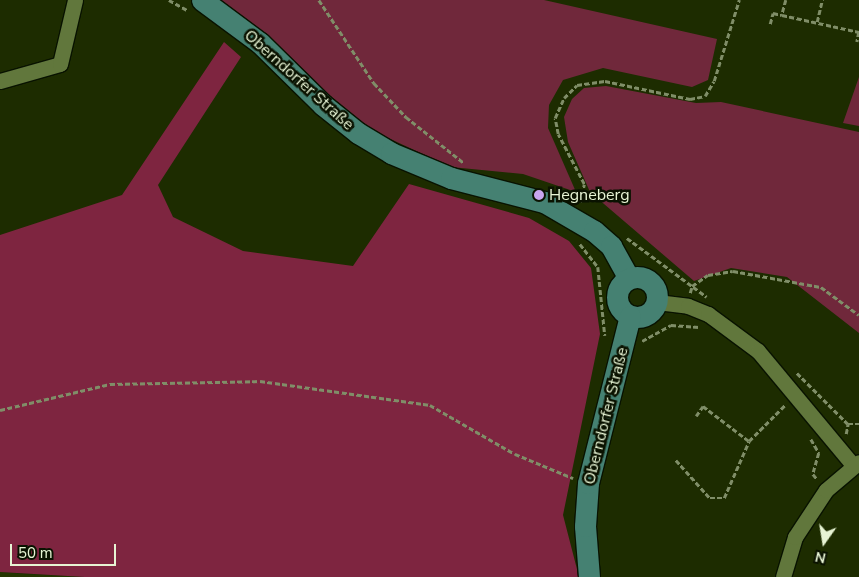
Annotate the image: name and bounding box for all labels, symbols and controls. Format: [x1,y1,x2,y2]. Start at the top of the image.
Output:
street label: Oberndorfer Straße [240,26,358,134]
place label: Hegneberg [549,185,630,205]
marker: Hegneberg [533,189,545,201]
street label: Oberndorfer Straße [580,345,632,487]
north arrow [799,517,849,567]
scale bar [12,534,119,566]
text: 50 m [18,543,53,563]
text: N [813,547,828,568]

